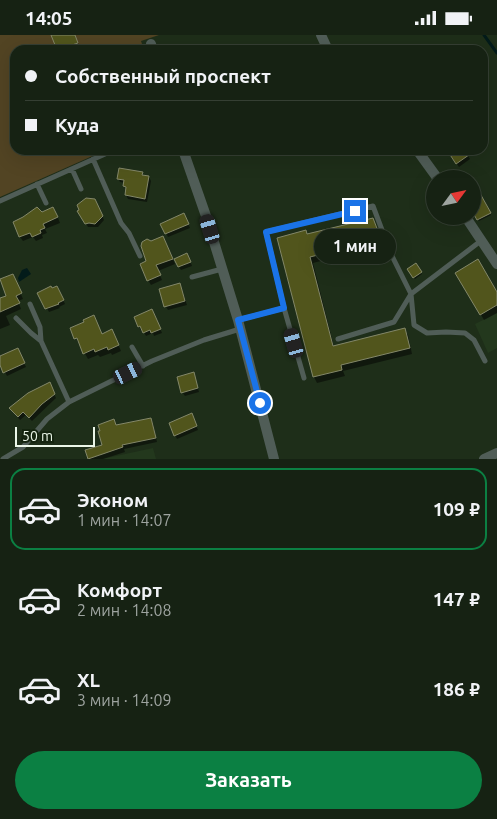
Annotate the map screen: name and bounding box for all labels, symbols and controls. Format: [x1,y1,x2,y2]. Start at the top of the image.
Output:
text: 14:05 [25,7,73,29]
text: Собственный проспект [55,65,271,87]
text: Куда [55,114,99,136]
north arrow [426,170,481,225]
map controls [426,170,481,225]
route end [344,200,366,222]
car [198,212,221,246]
callout: 1 мин [314,229,396,263]
text: 1 мин [333,237,377,255]
car [282,327,305,359]
car [111,360,144,386]
route start [249,392,271,414]
scale bar [15,424,95,447]
text: 50 m [22,428,53,444]
icon: car [17,487,62,532]
text: Эконом [77,489,148,511]
text: 109 ₽ [433,498,480,520]
text: 1 мин · 14:07 [77,511,171,529]
icon: car [17,577,62,622]
text: Комфорт [77,579,162,601]
text: 147 ₽ [433,588,480,610]
text: 2 мин · 14:08 [77,601,171,619]
icon: car [17,667,62,712]
text: XL [77,669,100,691]
text: 186 ₽ [433,678,480,700]
text: 3 мин · 14:09 [77,691,171,709]
button: Заказать [15,751,482,809]

